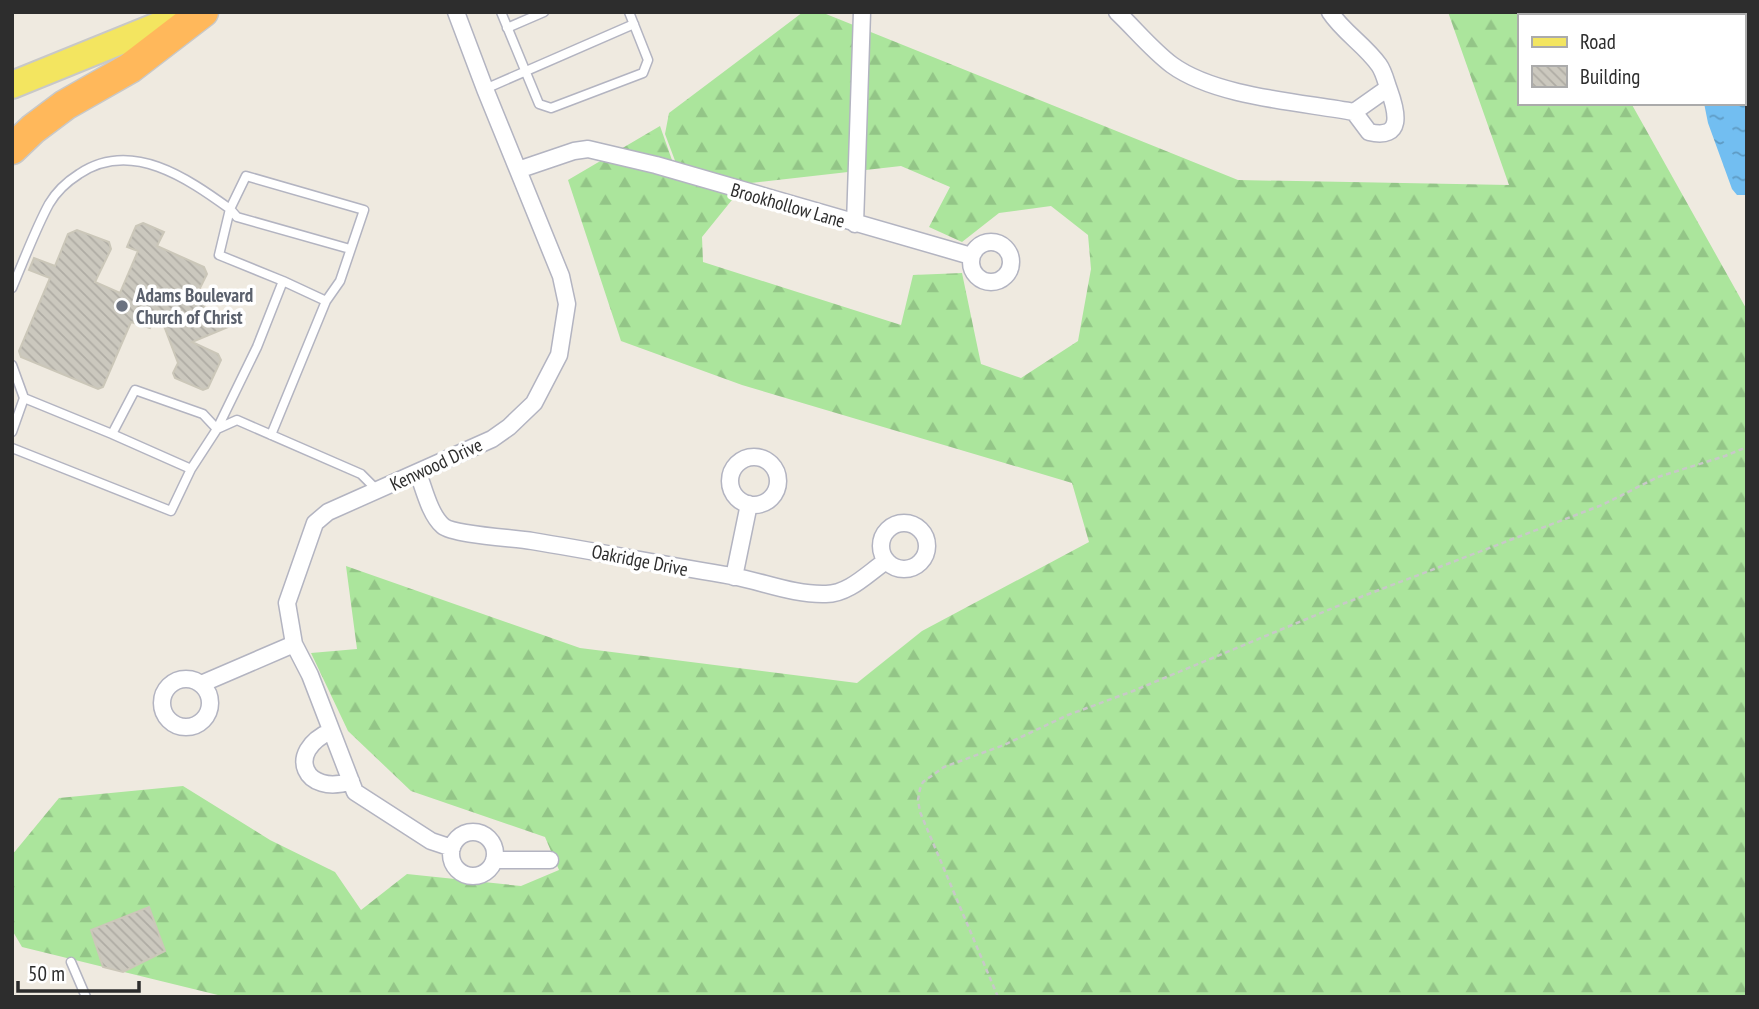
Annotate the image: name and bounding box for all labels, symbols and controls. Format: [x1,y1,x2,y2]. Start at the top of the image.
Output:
legend [1518,14,1745,105]
text: Road [1580,28,1616,55]
text: Building [1580,63,1640,90]
street label: Brookhollow Lane [728,177,848,233]
place label: Adams Boulevard Church of Christ [135,283,253,329]
marker: Adams Boulevard Church of Christ [114,298,130,314]
street label: Kenwood Drive [386,432,486,496]
street label: Oakridge Drive [590,539,690,581]
scale bar [18,950,138,994]
text: 50 m [28,960,65,987]

